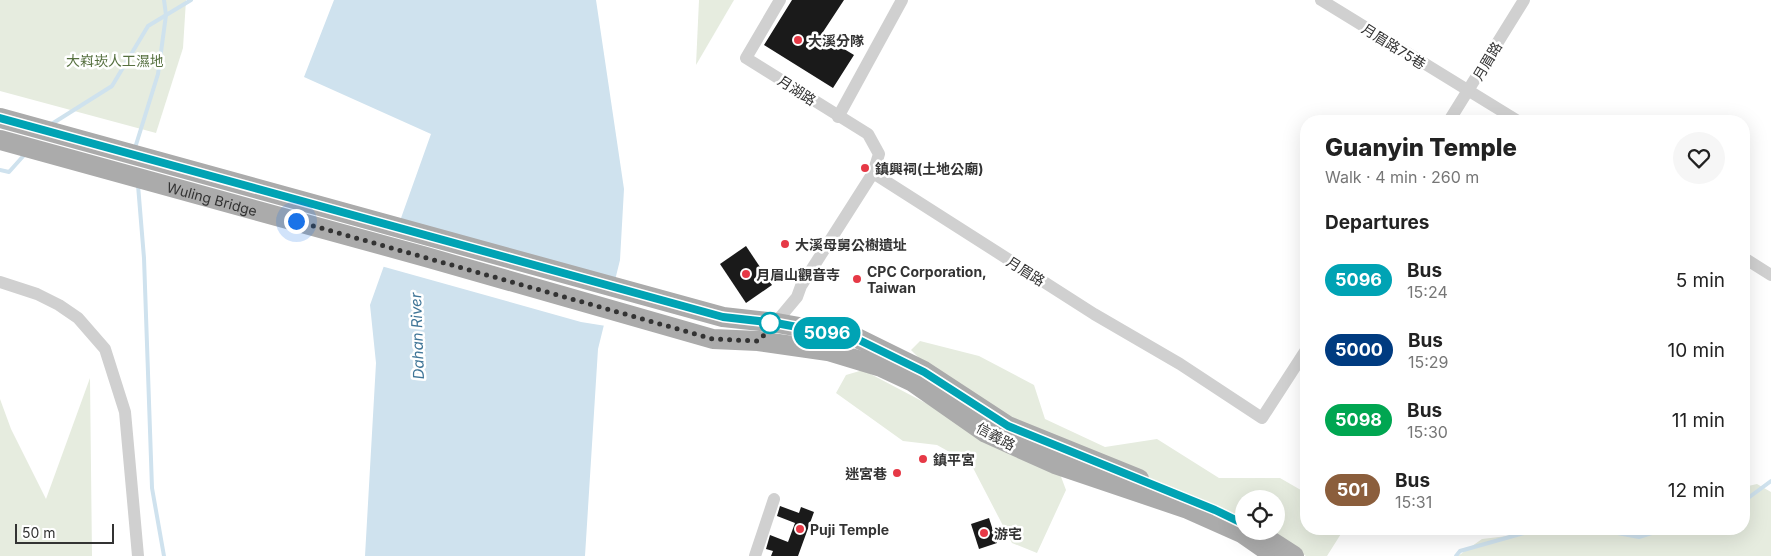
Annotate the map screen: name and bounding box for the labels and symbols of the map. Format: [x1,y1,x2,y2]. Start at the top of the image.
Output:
street label: 月眉路75巷 [1359,20,1429,72]
place label: 大溪分隊 [808,32,864,49]
marker: 大溪分隊 [792,34,804,46]
street label: 月眉路 [1469,39,1505,83]
park label: 大嵙崁人工濕地 [66,52,164,69]
street label: 月湖路 [775,71,819,109]
place label: 鎮興祠(土地公廟) [875,160,984,177]
marker: 鎮興祠(土地公廟) [859,162,871,174]
street label: Wuling Bridge [165,178,259,219]
your location [284,209,309,234]
place label: 大溪母舅公樹遺址 [795,236,907,253]
marker: 大溪母舅公樹遺址 [779,238,791,250]
street label: 月眉路 [1004,253,1048,289]
place label: CPC Corporation, Taiwan [867,263,987,296]
place label: 月眉山觀音寺 [756,266,840,283]
marker: 月眉山觀音寺 [740,268,752,280]
marker: CPC Corporation, Taiwan [851,273,863,285]
water label: Dahan River [406,292,428,380]
unlabelled marker [759,312,781,334]
line badge: 5096 [792,317,862,349]
street label: 信義路 [973,419,1019,453]
place label: 鎮平宮 [933,451,975,468]
marker: 鎮平宮 [917,453,929,465]
place label: 迷宮巷 [845,465,887,482]
marker: 迷宮巷 [891,467,903,479]
scale bar [15,521,114,544]
place label: Puji Temple [810,521,889,538]
marker: Puji Temple [794,523,806,535]
place label: 游宅 [994,525,1022,542]
marker: 游宅 [978,527,990,539]

